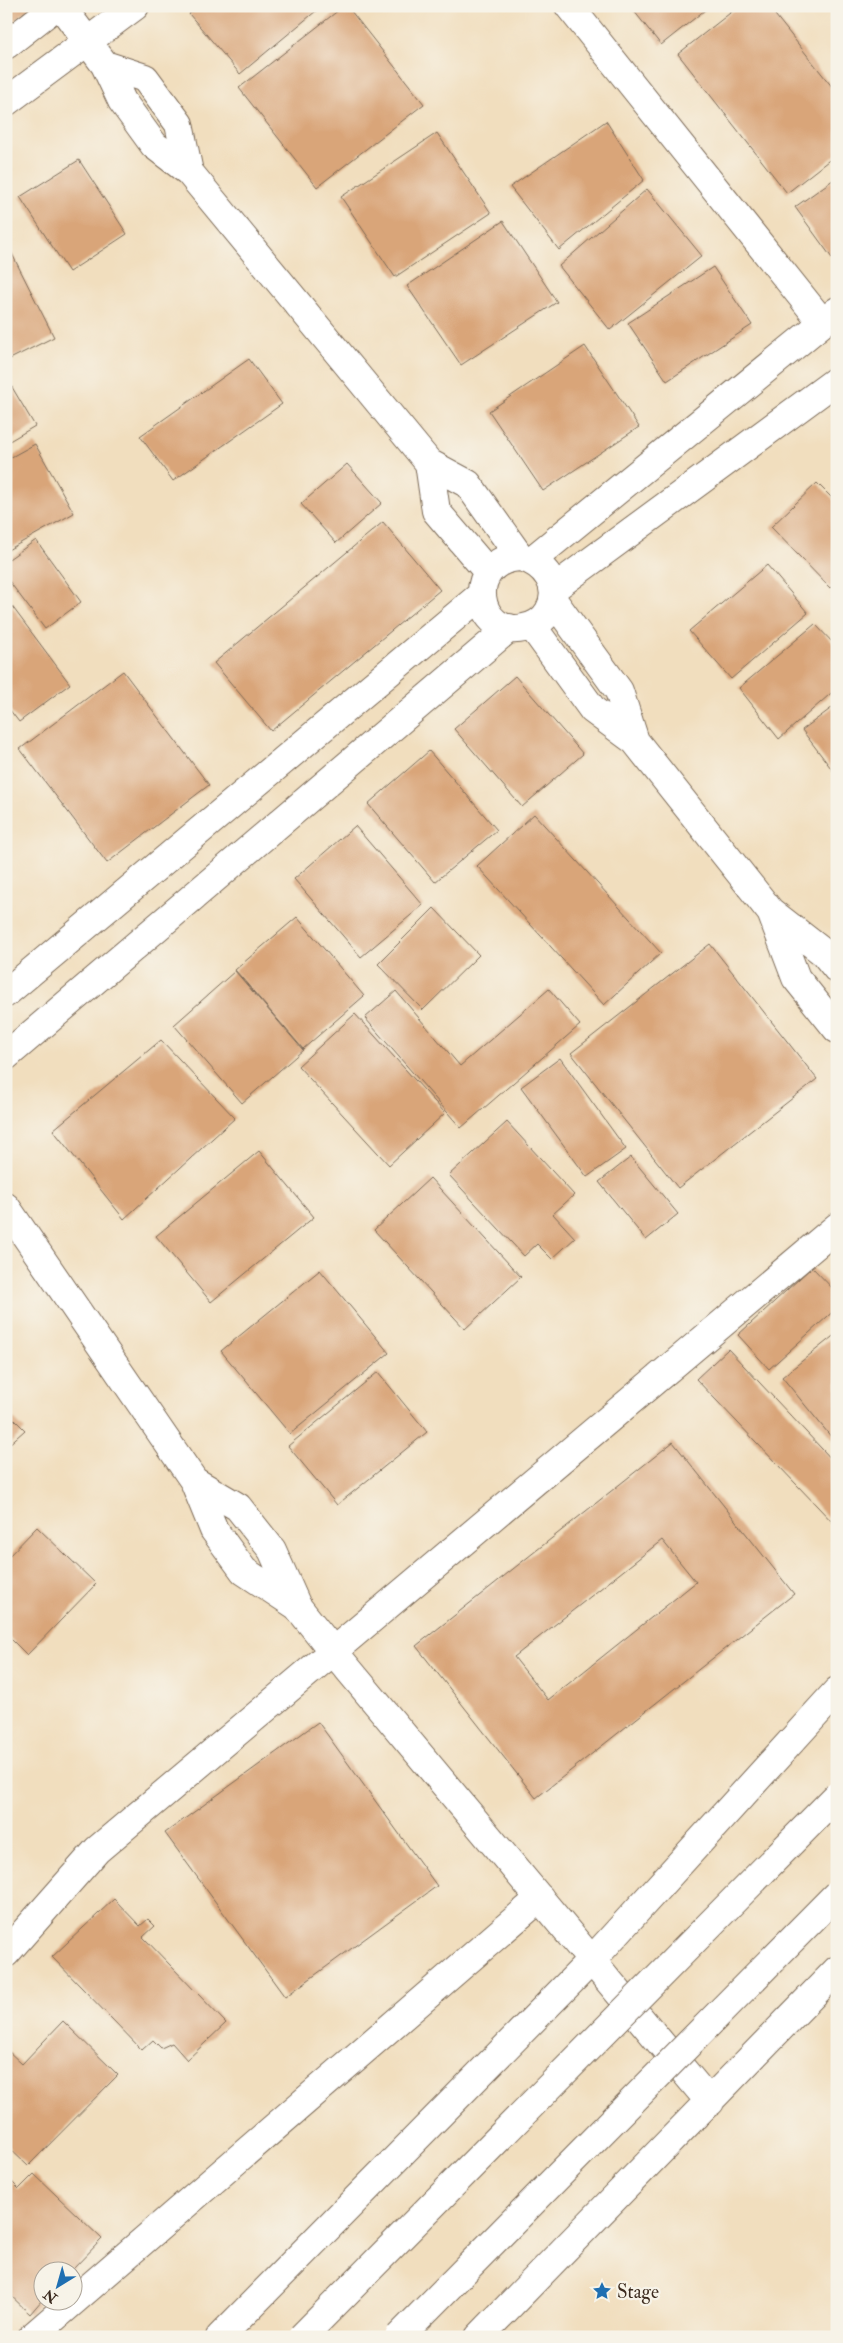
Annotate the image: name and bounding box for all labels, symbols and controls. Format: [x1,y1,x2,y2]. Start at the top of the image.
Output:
north arrow [32,2260,82,2310]
place icon: Stage [591,2280,613,2302]
place label: Stage [617,2280,659,2304]
text: N [40,2285,61,2307]

